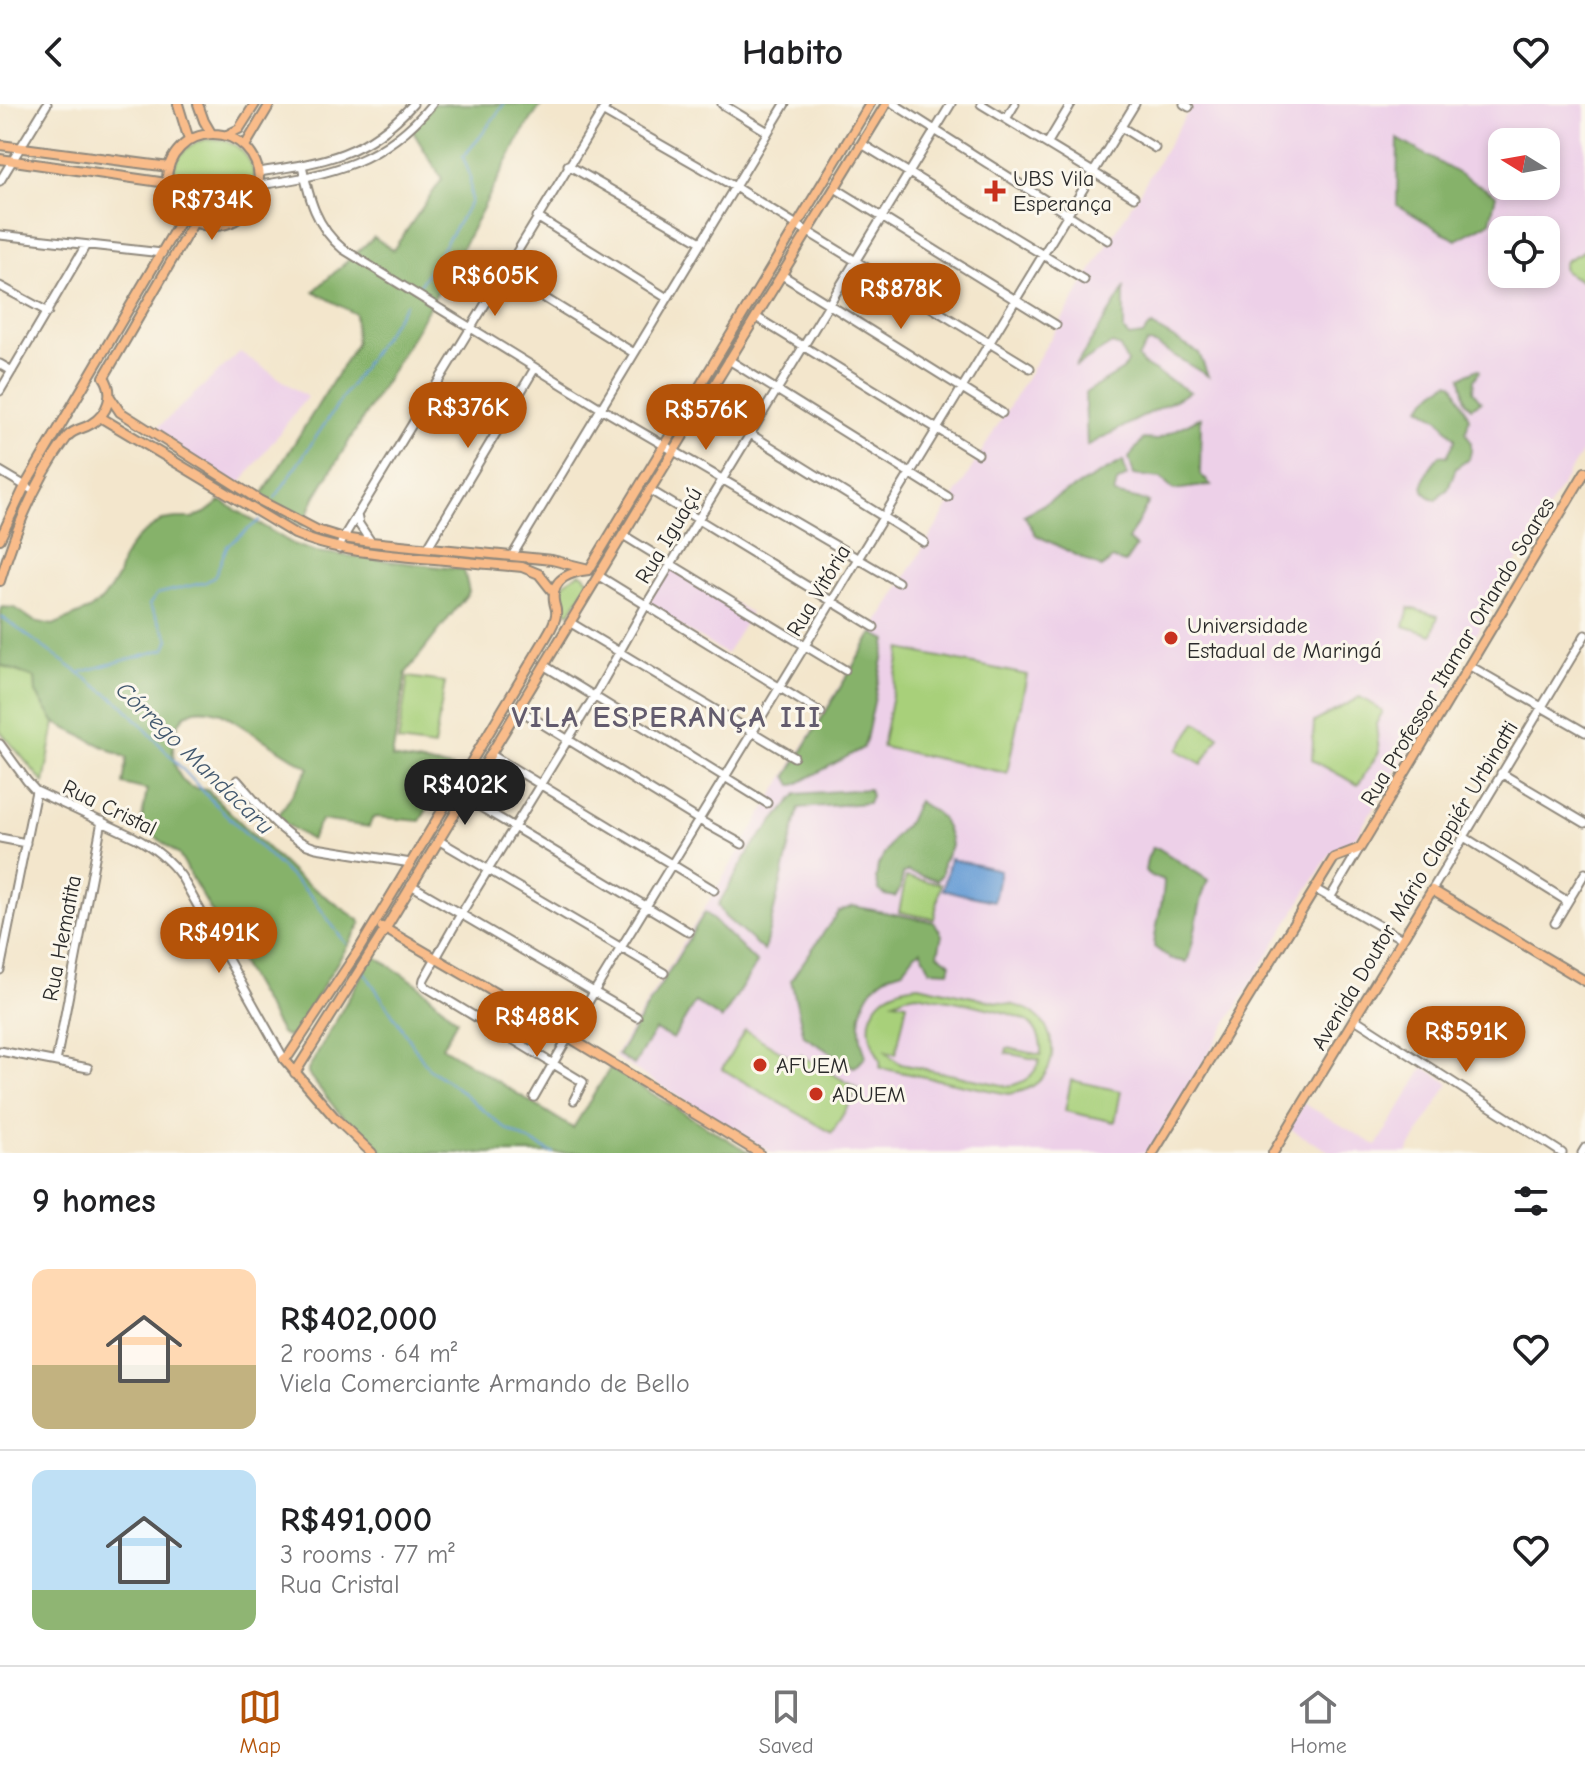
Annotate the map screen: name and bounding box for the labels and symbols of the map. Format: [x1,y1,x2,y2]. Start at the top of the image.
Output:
north arrow [1488,128,1560,200]
place label: UBS Vila Esperança [1013,166,1112,217]
pin: R$734K [147,174,277,242]
marker: UBS Vila Esperança [984,180,1006,202]
pin: R$605K [430,250,560,318]
pin: R$878K [836,263,966,331]
pin: R$376K [403,382,533,450]
pin: R$576K [641,384,771,452]
street label: Rua Iguaçú [630,483,708,588]
street label: Rua Professor Itamar Orlando Soares [1355,493,1560,810]
street label: Rua Vitória [781,540,856,641]
place label: Universidade Estadual de Maringá [1187,613,1382,664]
marker: Universidade Estadual de Maringá [1162,629,1180,647]
water label: Córrego Mandacaru [110,676,280,840]
district label: VILA ESPERANÇA III [512,700,822,735]
street label: Avenida Doutor Mário Clappiér Urbinatti [1306,716,1524,1055]
pin: R$402K [400,759,530,827]
street label: Rua Cristal [58,774,161,842]
street label: Rua Hematita [37,873,87,1003]
pin: R$491K [154,907,284,975]
pin: R$488K [472,991,602,1059]
pin: R$591K [1401,1006,1531,1074]
place label: AFUEM [776,1053,848,1079]
marker: AFUEM [751,1056,769,1074]
place label: ADUEM [832,1082,906,1108]
marker: ADUEM [807,1085,825,1103]

